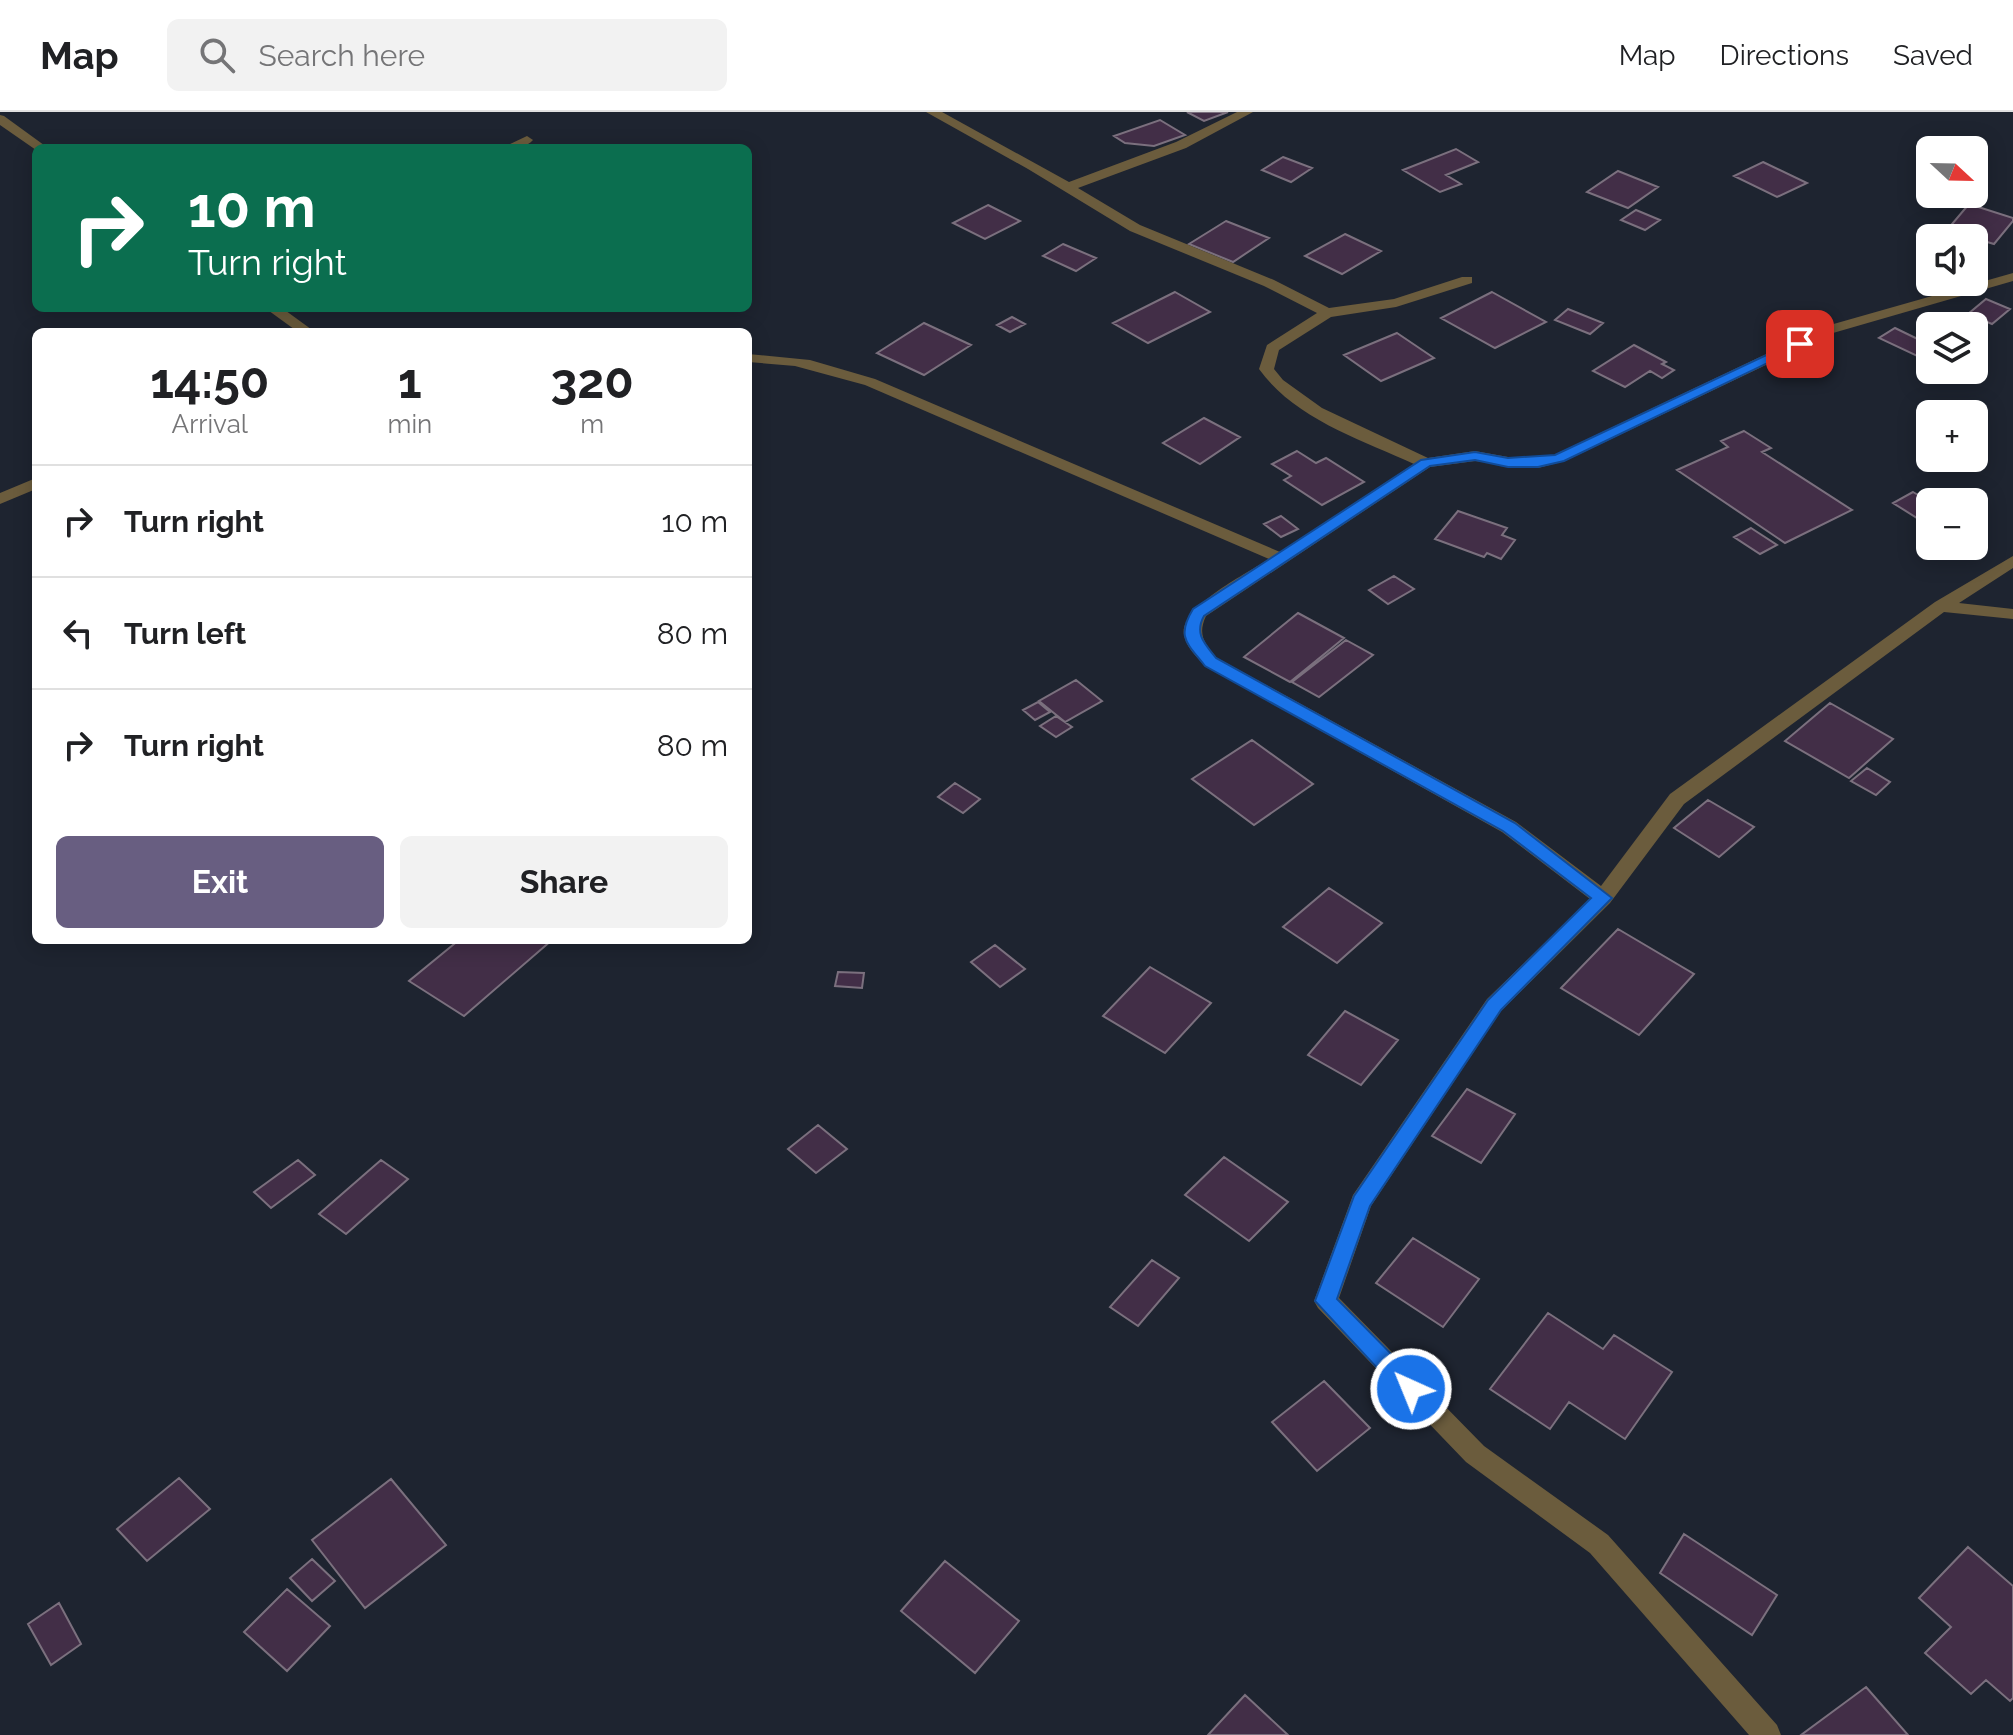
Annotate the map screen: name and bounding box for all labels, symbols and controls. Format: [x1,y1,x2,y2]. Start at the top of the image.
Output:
search box [167,19,727,91]
text: Map [40,33,119,78]
icon: search [195,33,239,77]
text: Search here [259,38,425,73]
text: Map [1619,39,1676,72]
text: Directions [1720,39,1849,72]
text: Saved [1893,39,1973,72]
north arrow [1916,136,1988,208]
map controls [1916,136,1988,560]
text: 10 m [188,174,316,240]
icon: right [56,176,160,280]
button: sound [1916,224,1988,296]
text: Turn right [188,241,347,283]
pin [1766,310,1834,378]
button: layers [1916,312,1988,384]
icon: arrive [1778,322,1822,366]
text: 14:50 [150,353,269,409]
text: 1 [398,353,422,409]
text: 320 [550,353,634,409]
button: + [1916,400,1988,472]
text: Arrival [172,409,248,439]
text: min [387,409,432,439]
text: m [580,409,604,439]
button: − [1916,488,1988,560]
icon: right [56,499,100,543]
text: Turn right [124,504,264,539]
text: 10 m [662,504,728,539]
icon: left [56,611,100,655]
text: Turn left [124,616,246,651]
text: 80 m [657,616,728,651]
icon: right [56,723,100,767]
text: Turn right [124,728,264,763]
text: 80 m [657,728,728,763]
button: Exit [56,836,384,928]
button: Share [400,836,728,928]
position arrow [1369,1347,1453,1431]

